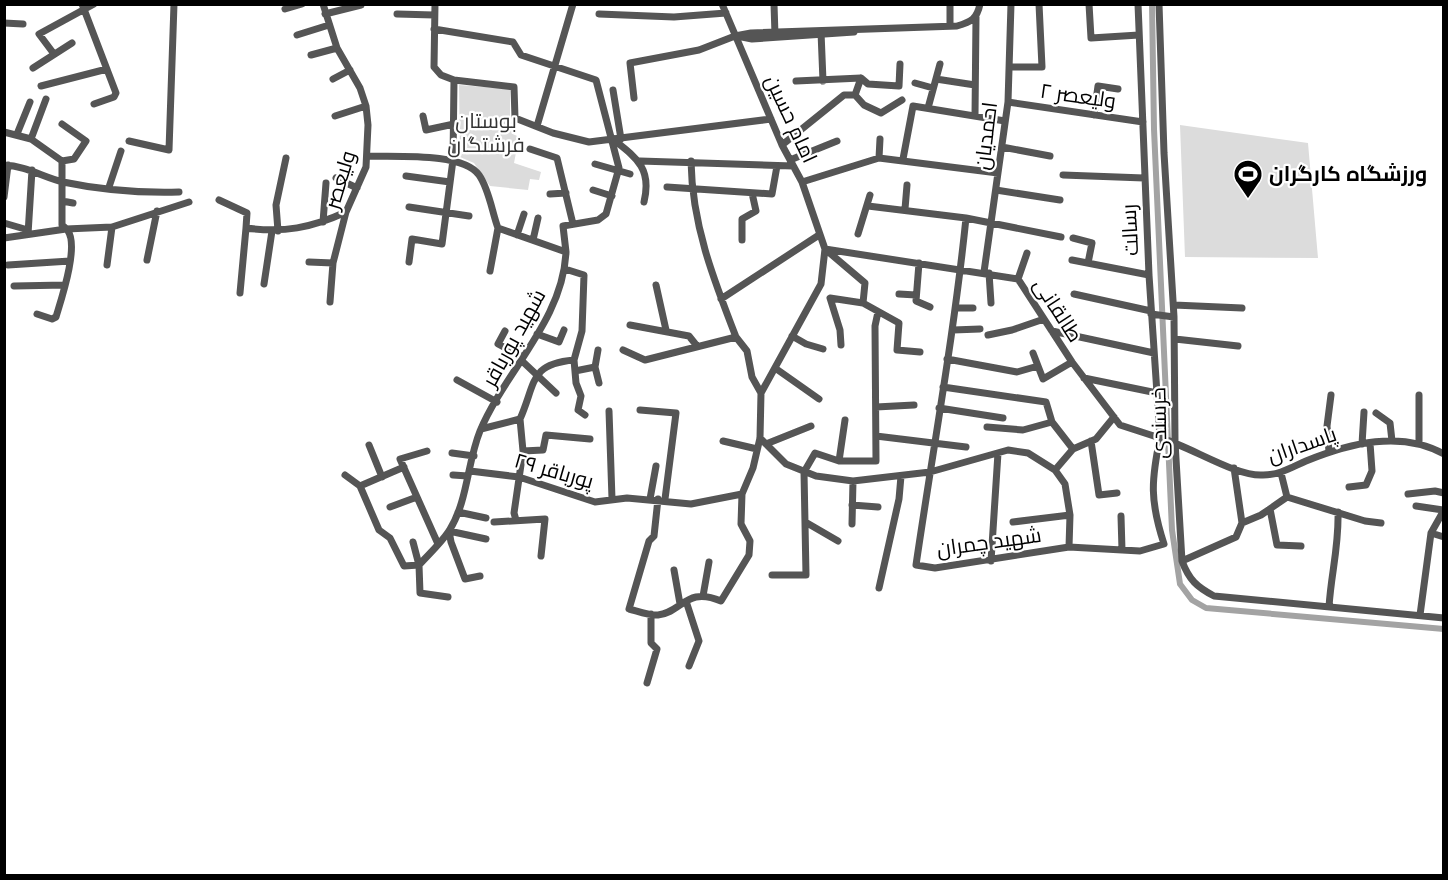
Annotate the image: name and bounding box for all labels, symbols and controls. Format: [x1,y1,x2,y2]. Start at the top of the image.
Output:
street label: امام حسین [758,71,822,168]
street label: ولیعصر ۲ [1039,79,1117,113]
street label: احمدیان [970,101,1003,172]
park label: بوستان فرشتگان [447,109,525,158]
street label: ولیعصر [319,148,360,213]
sports icon: ورزشگاه کارگران [1232,158,1264,200]
place label: ورزشگاه کارگران [1269,162,1427,187]
street label: رسالت [1117,203,1143,257]
street label: طالقانی [1028,274,1087,347]
street label: شهید پورباقر [477,285,552,393]
street label: خرسندی [1146,387,1173,459]
street label: پاسداران [1264,422,1341,470]
street label: پورباقر ۲۹ [511,448,597,496]
street label: شهید چمران [935,523,1043,563]

